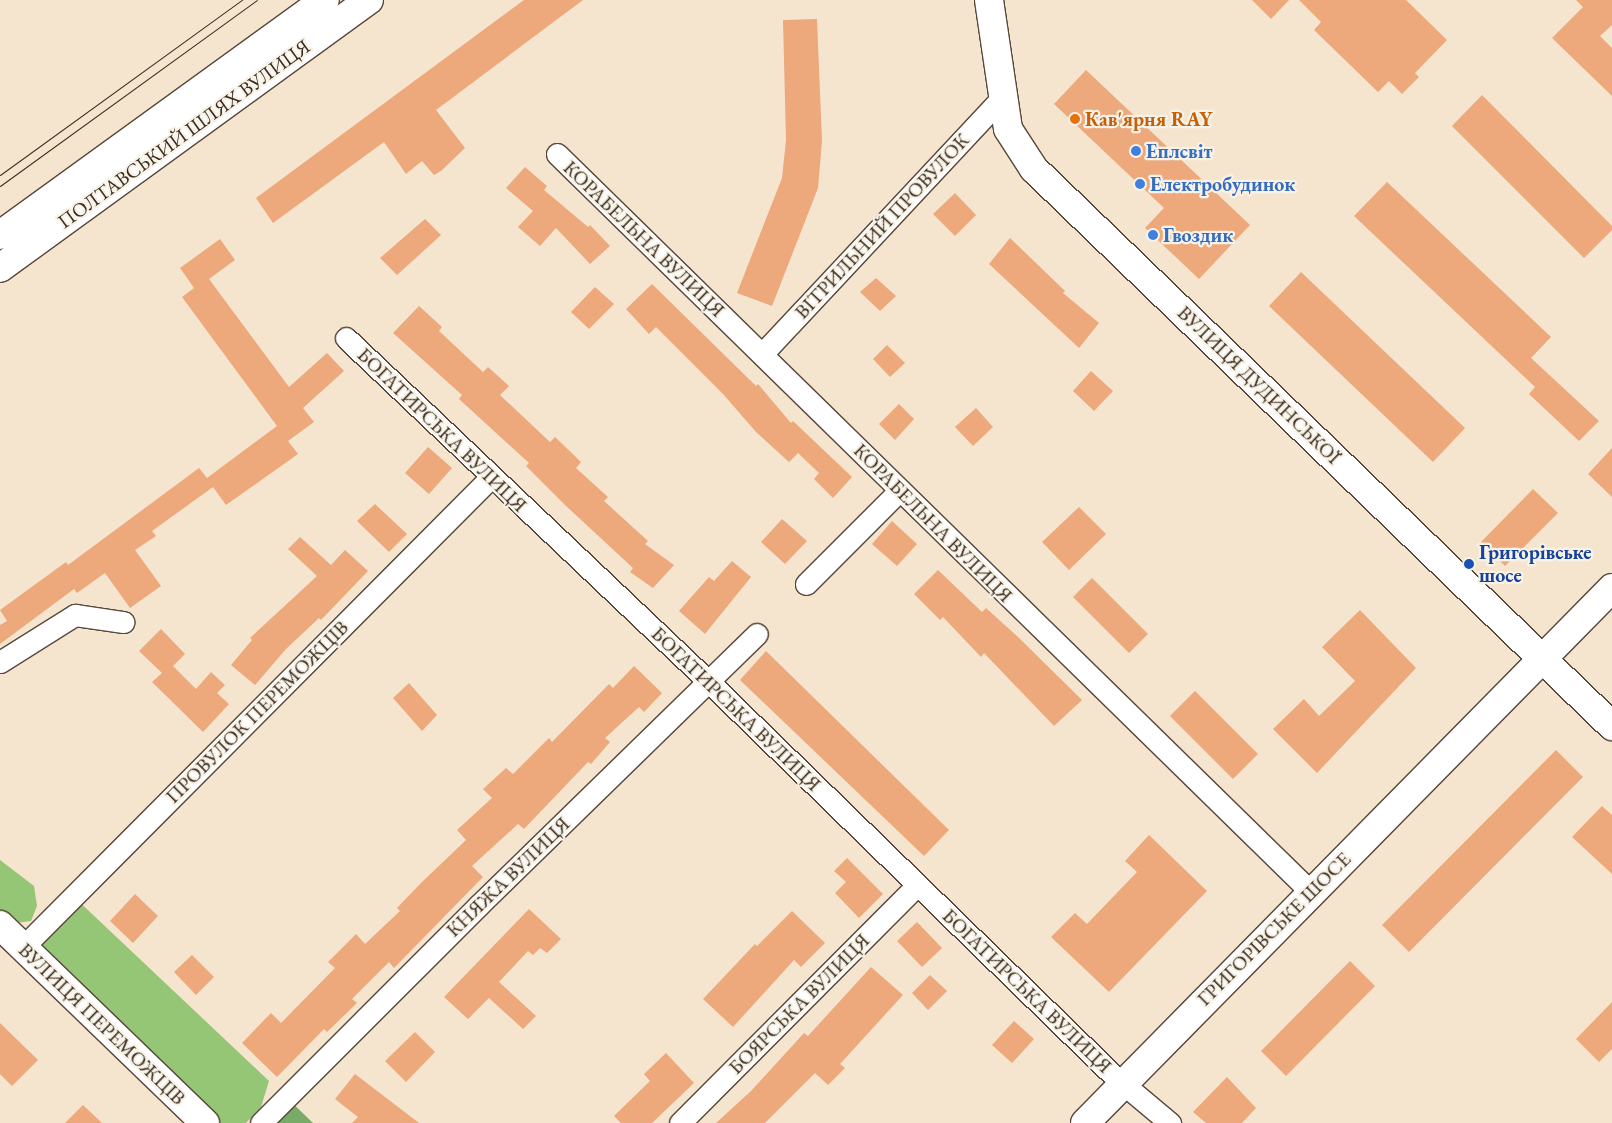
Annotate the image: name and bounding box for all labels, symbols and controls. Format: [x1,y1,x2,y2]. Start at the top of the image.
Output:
street label: ПОЛТАВСЬКИЙ ШЛЯХ ВУЛИЦЯ [53,34,315,234]
place label: Кав'ярня RAY [1085,107,1212,131]
marker: Кав'ярня RAY [1069,113,1081,125]
street label: ВІТРИЛЬНИЙ ПРОВУЛОК [790,128,974,324]
place label: Еплсвіт [1146,139,1213,163]
marker: Еплсвіт [1130,145,1142,157]
street label: КОРАБЕЛЬНА ВУЛИЦЯ [558,156,730,322]
place label: Електробудинок [1150,172,1295,196]
marker: Електробудинок [1134,178,1146,190]
place label: Гвоздик [1163,223,1233,247]
marker: Гвоздик [1147,229,1159,241]
street label: ВУЛИЦЯ ДУДИНСЬКОЇ [1172,301,1346,469]
street label: БОГАТИРСЬКА ВУЛИЦЯ [352,343,532,517]
street label: КОРАБЕЛЬНА ВУЛИЦЯ [849,439,1017,607]
place label: Григорівське шосе [1479,540,1592,587]
marker: Григорівське шосе [1463,558,1475,570]
street label: ПРОВУЛОК ПЕРЕМОЖЦІВ [161,616,353,808]
street label: БОГАТИРСЬКА ВУЛИЦЯ [646,622,826,796]
street label: КНЯЖА ВУЛИЦЯ [441,812,575,942]
street label: ГРИГОРІВСЬКЕ ШОСЕ [1192,847,1356,1011]
street label: БОГАТИРСЬКА ВУЛИЦЯ [937,904,1117,1078]
street label: БОЯРСЬКА ВУЛИЦЯ [724,929,874,1079]
street label: ВУЛИЦЯ ПЕРЕМОЖЦІВ [14,938,190,1110]

